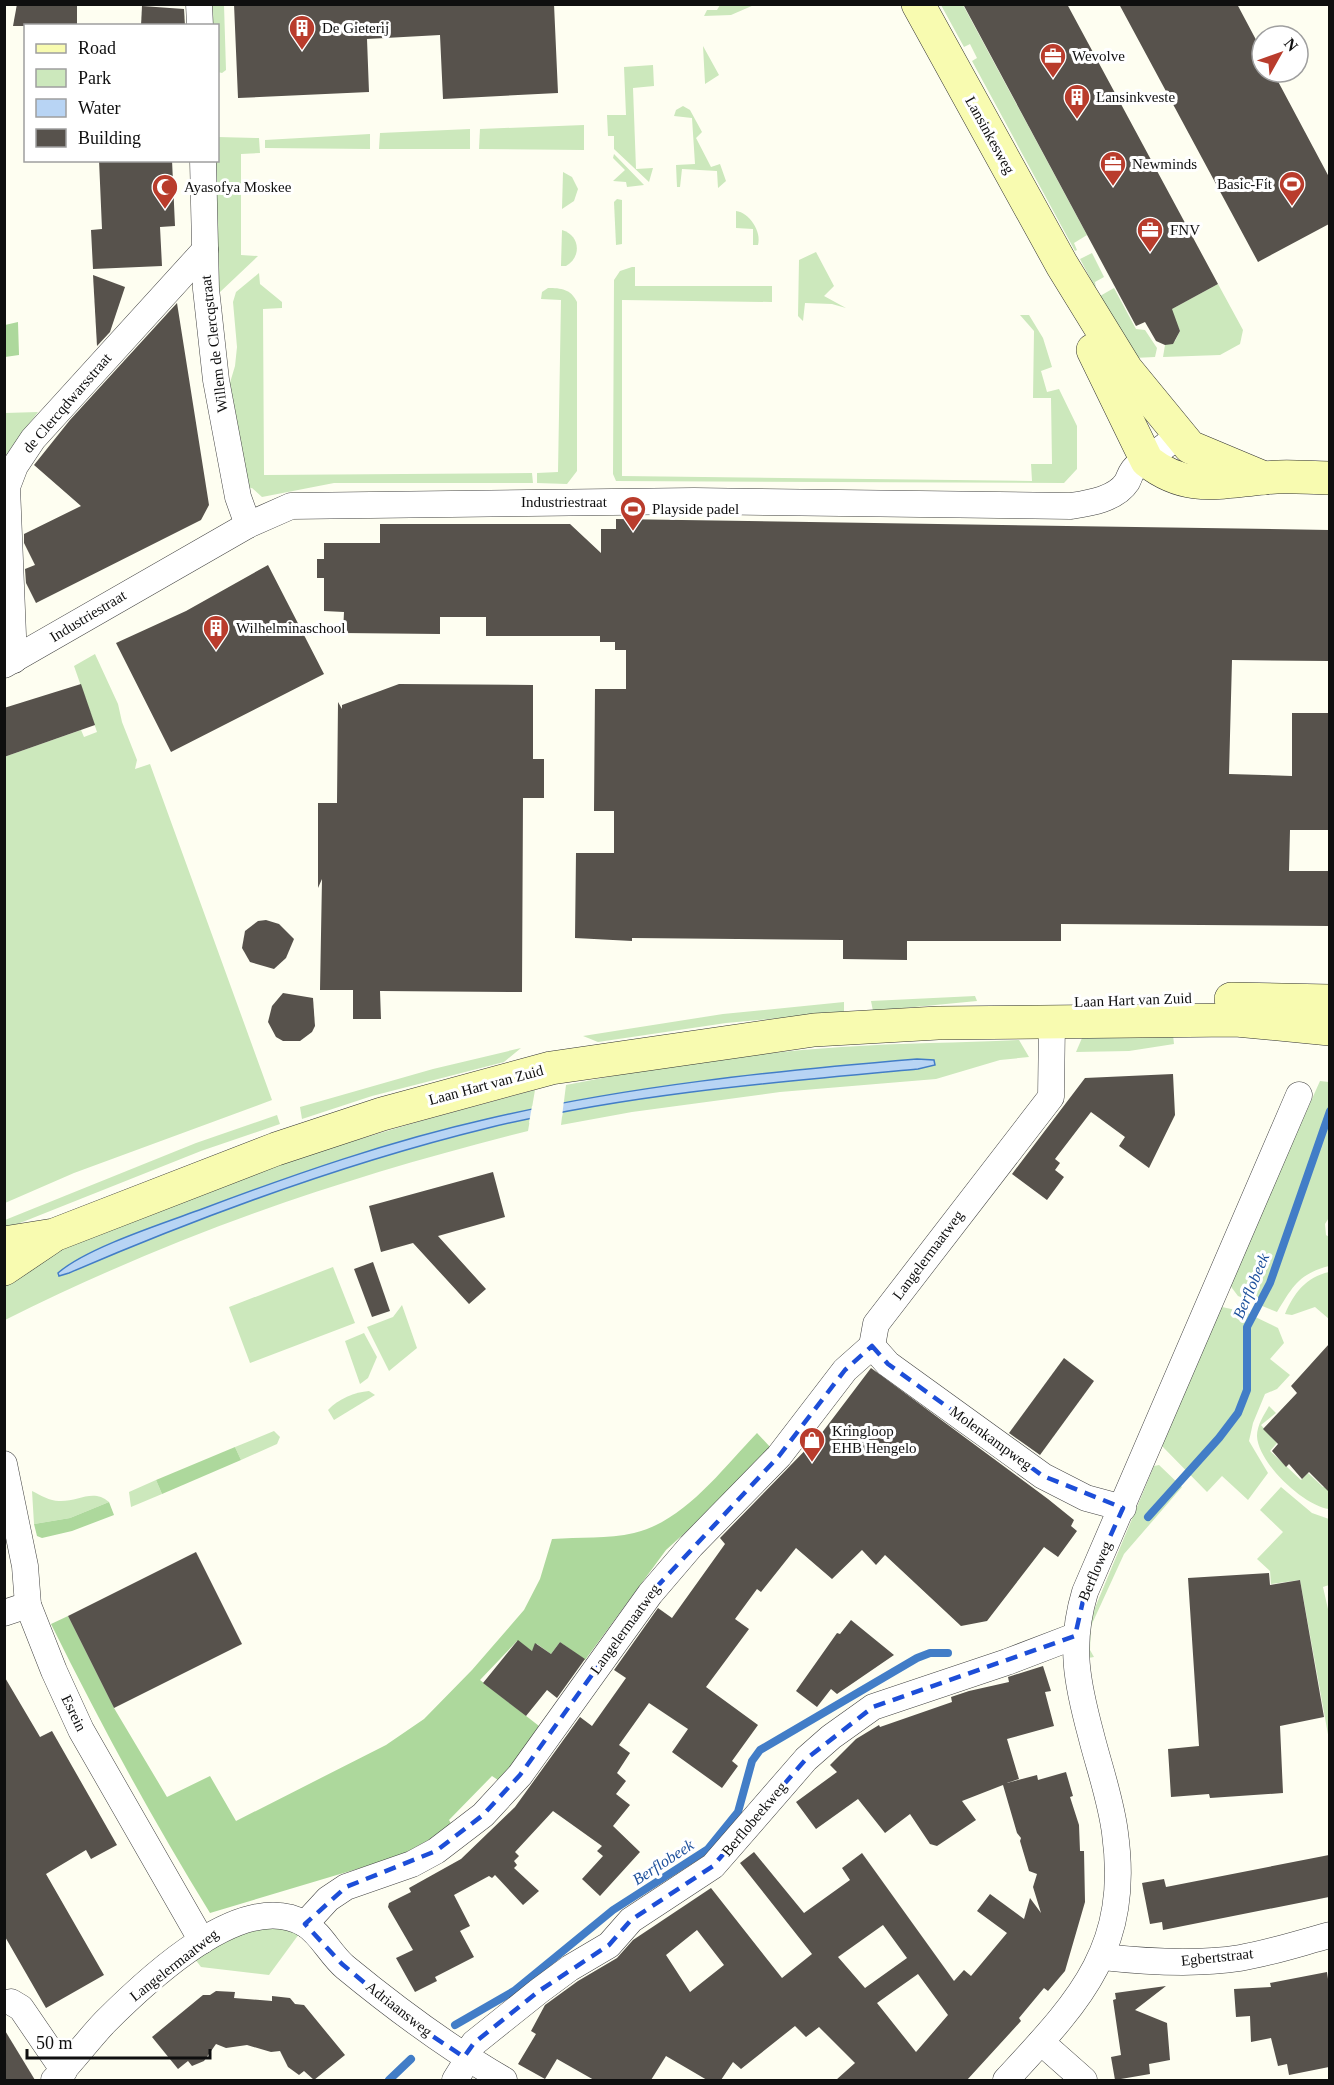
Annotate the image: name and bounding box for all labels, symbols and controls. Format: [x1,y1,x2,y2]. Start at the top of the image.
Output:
building icon: De Gieterij [287,13,317,51]
place label: De Gieterij [322,20,389,36]
legend [24,24,219,162]
north arrow [1250,24,1310,84]
text: N [1281,35,1302,55]
text: Road [78,38,116,58]
office icon: Wevolve [1038,41,1068,79]
place label: Wevolve [1072,48,1125,64]
text: Park [78,68,111,88]
building icon: Lansinkveste [1062,82,1092,120]
place label: Lansinkveste [1096,89,1175,105]
street label: Lansinkesweg [962,94,1018,177]
text: Water [78,98,121,118]
text: Building [78,128,141,148]
office icon: Newminds [1098,149,1128,187]
place label: Newminds [1132,156,1197,172]
sports icon: Basic-Fit [1277,169,1307,207]
mosque icon: Ayasofya Moskee [150,172,180,210]
place label: Basic-Fit [1217,176,1273,192]
place label: Ayasofya Moskee [184,179,292,195]
office icon: FNV [1135,215,1165,253]
place label: FNV [1170,222,1200,238]
street label: Willem de Clercqstraat [198,273,230,414]
street label: de Clercqdwarsstraat [20,350,115,456]
street label: Industriestraat [521,494,608,510]
sports icon: Playside padel [618,494,648,532]
place label: Playside padel [652,501,739,517]
street label: Industriestraat [47,587,130,645]
building icon: Wilhelminaschool [201,613,231,651]
place label: Wilhelminaschool [236,620,345,636]
street label: Laan Hart van Zuid [1074,990,1193,1010]
street label: Laan Hart van Zuid [427,1062,545,1108]
street label: Langelermaatweg [889,1207,967,1303]
water label: Berflobeek [1230,1250,1274,1322]
street label: Molenkampweg [947,1403,1036,1473]
place label: Kringloop EHB Hengelo [832,1423,917,1456]
shop icon: Kringloop EHB Hengelo [797,1425,827,1463]
street label: Berfloweg [1075,1538,1115,1603]
street label: Langelermaatweg [587,1580,663,1677]
street label: Esrein [58,1692,90,1734]
street label: Berflobeekweg [718,1778,790,1859]
water label: Berflobeek [629,1836,698,1889]
street label: Langelermaatweg [127,1925,222,2004]
street label: Egbertstraat [1180,1945,1255,1969]
street label: Adriaansweg [363,1978,435,2040]
scale bar [27,2022,210,2060]
text: 50 m [36,2033,73,2053]

